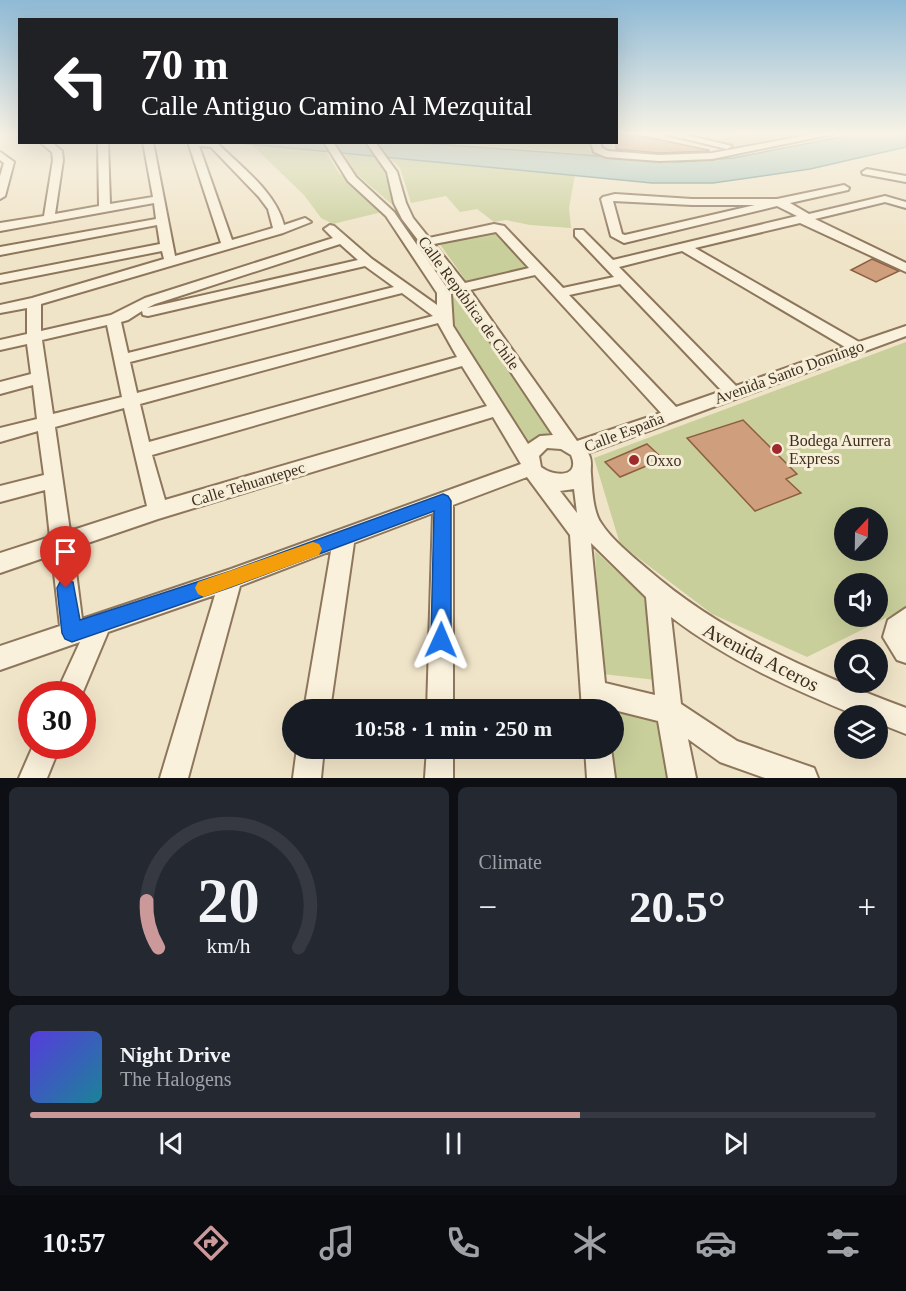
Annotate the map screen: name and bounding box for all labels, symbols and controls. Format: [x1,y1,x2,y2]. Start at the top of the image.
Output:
icon: left [42,42,120,120]
text: 70 m [141,42,229,88]
text: Calle Antiguo Camino Al Mezquital [141,91,532,121]
street label: Calle República de Chile [414,233,523,373]
street label: Avenida Santo Domingo [712,337,866,408]
street label: Calle España [582,409,667,456]
place label: Bodega Aurrera Express [789,432,891,468]
marker: Bodega Aurrera Express [770,442,784,456]
place label: Oxxo [646,452,682,469]
marker: Oxxo [627,453,641,467]
street label: Calle Tehuantepec [189,459,307,510]
north arrow [834,507,888,561]
map controls [834,507,888,759]
pin [40,526,91,588]
icon: arrive [49,535,82,568]
button: sound [834,573,888,627]
position arrow [409,608,473,672]
street label: Avenida Aceros [700,618,823,696]
button: search [834,639,888,693]
speed limit sign: 30 [18,681,96,759]
button: layers [834,705,888,759]
text: 10:58 · 1 min · 250 m [354,716,552,741]
text: Climate [479,851,542,873]
text: 20 [198,866,260,935]
text: 20.5° [629,882,726,932]
text: − [479,889,497,925]
text: + [857,889,876,925]
text: km/h [207,935,251,959]
text: Night Drive [120,1042,231,1067]
text: The Halogens [120,1068,232,1090]
icon: previous [155,1127,188,1160]
icon: pause [437,1127,470,1160]
icon: next [719,1127,752,1160]
icon: directions [190,1222,232,1264]
icon: music [316,1222,358,1264]
icon: phone [442,1222,484,1264]
icon: climate [569,1222,611,1264]
icon: car [695,1222,737,1264]
icon: filters [822,1222,864,1264]
text: 10:57 [42,1228,105,1258]

